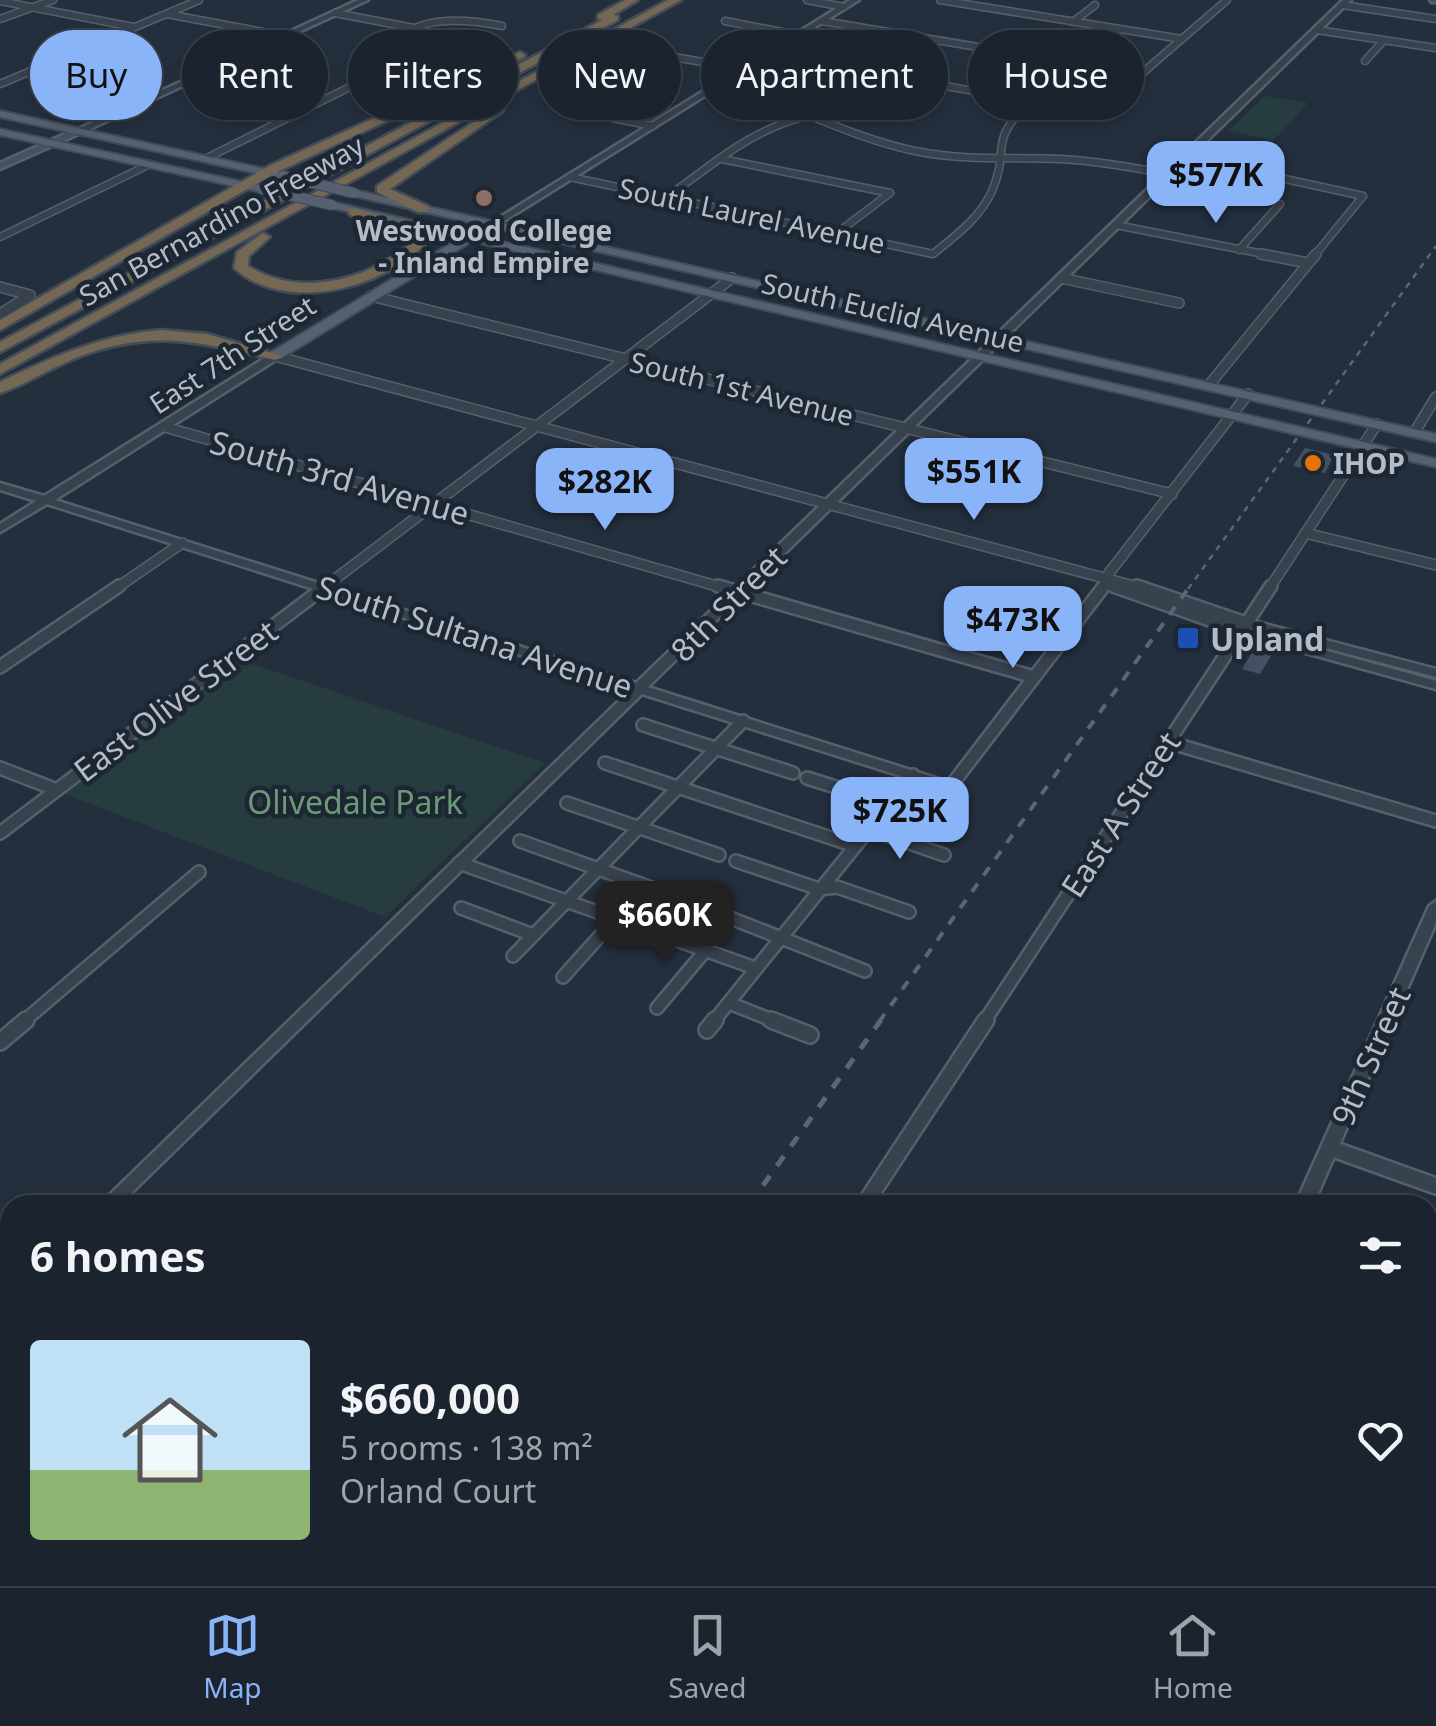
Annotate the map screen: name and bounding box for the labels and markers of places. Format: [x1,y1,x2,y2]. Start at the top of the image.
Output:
pin: $577K [1146,141,1286,226]
marker: Westwood College - Inland Empire [473,187,495,209]
place label: Westwood College - Inland Empire [356,211,612,281]
pin: $551K [904,438,1044,523]
place label: IHOP [1333,444,1405,482]
pin: $282K [535,448,675,533]
marker: IHOP [1302,452,1324,474]
pin: $473K [943,586,1083,671]
place label: Upland [1210,617,1324,660]
marker: Upland [1175,625,1201,651]
pin: $725K [830,777,970,862]
pin: $660K [595,881,735,966]

